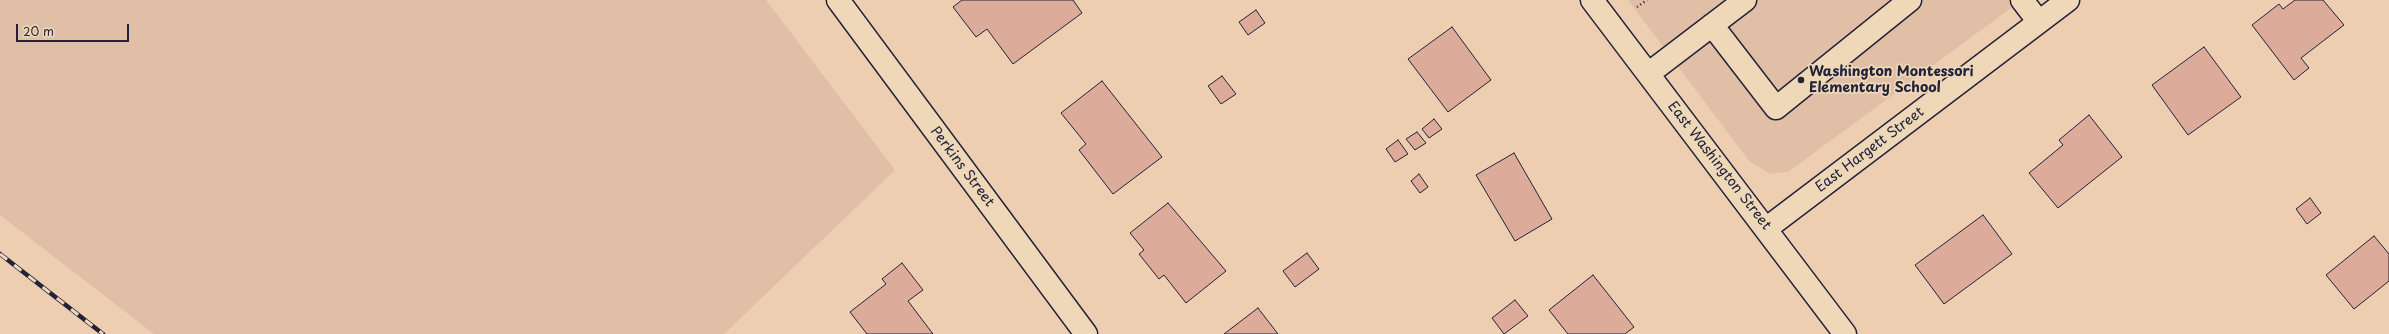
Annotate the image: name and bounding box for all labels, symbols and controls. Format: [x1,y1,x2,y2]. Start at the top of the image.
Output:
scale bar [18,16,131,42]
text: 20 m [23,22,54,40]
place label: Washington Montessori Elementary School [1809,64,1974,96]
marker: Washington Montessori Elementary School [1796,75,1806,85]
street label: East Washington Street [1664,98,1774,234]
street label: East Hargett Street [1813,104,1927,196]
street label: Perkins Street [926,124,998,210]

